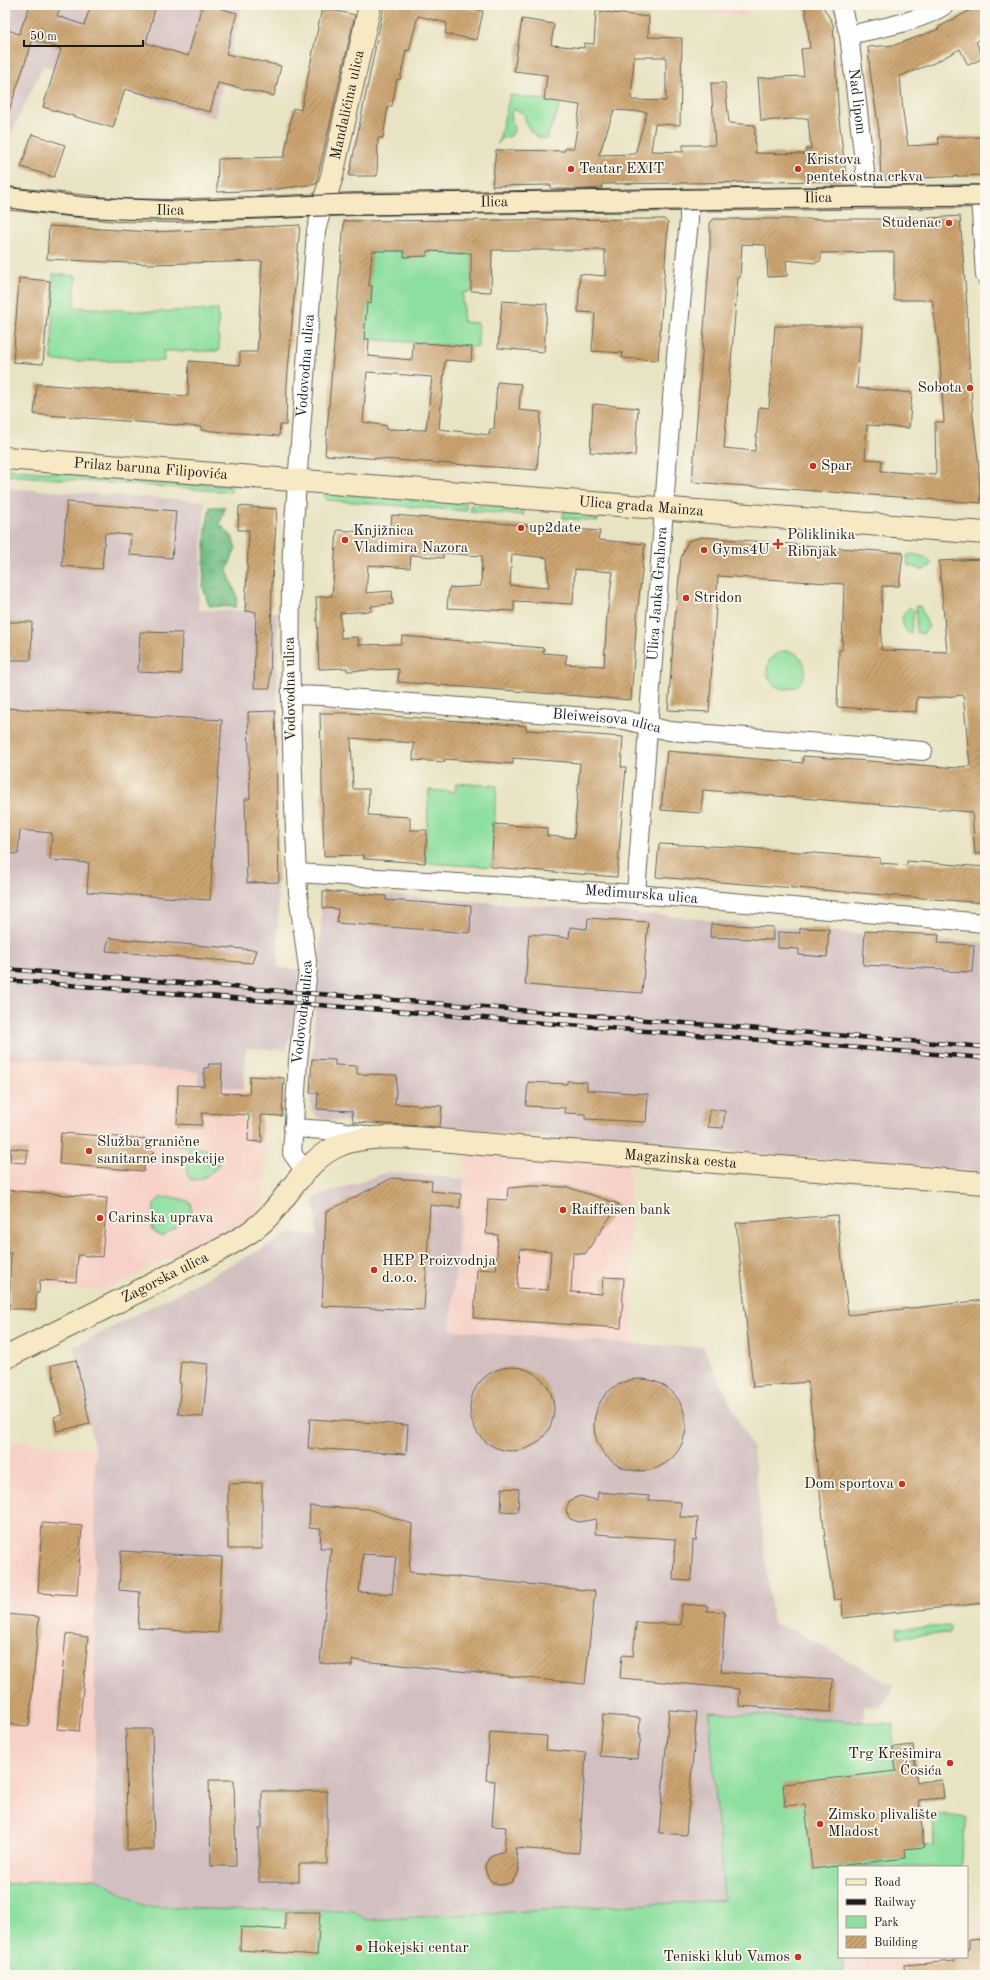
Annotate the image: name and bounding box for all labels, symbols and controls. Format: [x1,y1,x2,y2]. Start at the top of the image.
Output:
scale bar [24,22,143,48]
text: 50 m [30,30,57,43]
street label: Mandaličina ulica [328,48,367,161]
street label: Nad lipom [846,68,868,135]
place label: Kristova pentekostna crkva [806,153,924,185]
place label: Teatar EXIT [579,162,664,177]
marker: Teatar EXIT [566,164,576,174]
marker: Kristova pentekostna crkva [793,164,803,174]
street label: Ilica [804,190,833,206]
street label: Ilica [480,195,509,210]
street label: Ilica [156,203,185,219]
place label: Studenac [882,216,941,231]
marker: Studenac [944,218,954,228]
street label: Vodovodna ulica [294,313,317,419]
place label: Sobota [917,381,963,396]
marker: Sobota [965,383,975,393]
street label: Prilaz baruna Filipovića [73,456,229,483]
place label: Spar [821,459,852,474]
marker: Spar [808,461,818,471]
street label: Ulica grada Mainza [578,494,705,519]
place label: up2date [529,521,581,536]
marker: up2date [516,523,526,533]
place label: Knjižnica Vladimira Nazora [353,524,469,556]
street label: Ulica Janka Grahora [645,526,670,661]
place label: Poliklinika Ribnjak [787,528,856,560]
marker: Knjižnica Vladimira Nazora [340,535,350,545]
marker: Poliklinika Ribnjak [772,538,784,550]
place label: Gyms4U [712,543,770,558]
marker: Gyms4U [699,545,709,555]
place label: Stridon [694,591,742,606]
marker: Stridon [681,593,691,603]
street label: Vodovodna ulica [283,636,299,741]
street label: Bleiweisova ulica [552,707,663,736]
street label: Međimurska ulica [584,883,699,907]
street label: Vodovodna ulica [290,959,316,1065]
place label: Služba granične sanitarne inspekcije [97,1135,225,1167]
marker: Služba granične sanitarne inspekcije [84,1146,94,1156]
street label: Magazinska cesta [623,1148,738,1171]
place label: Raiffeisen bank [571,1203,671,1218]
marker: Raiffeisen bank [558,1205,568,1215]
place label: Carinska uprava [108,1211,214,1226]
marker: Carinska uprava [95,1213,105,1223]
street label: Zagorska ulica [119,1250,211,1306]
place label: HEP Proizvodnja d.o.o. [382,1254,496,1286]
marker: HEP Proizvodnja d.o.o. [369,1265,379,1275]
place label: Dom sportova [804,1477,895,1492]
marker: Dom sportova [897,1479,907,1489]
place label: Trg Krešimira Ćosića [848,1747,943,1779]
marker: Trg Krešimira Ćosića [945,1758,955,1768]
place label: Zimsko plivalište Mladost [828,1808,937,1840]
marker: Zimsko plivalište Mladost [815,1819,825,1829]
legend [838,1866,968,1958]
text: Road [874,1877,901,1889]
text: Railway [874,1897,917,1909]
text: Park [874,1917,899,1929]
text: Building [874,1937,918,1949]
place label: Hokejski centar [367,1941,469,1956]
marker: Hokejski centar [354,1943,364,1953]
place label: Teniski klub Vamos [663,1950,790,1965]
marker: Teniski klub Vamos [793,1952,803,1962]

